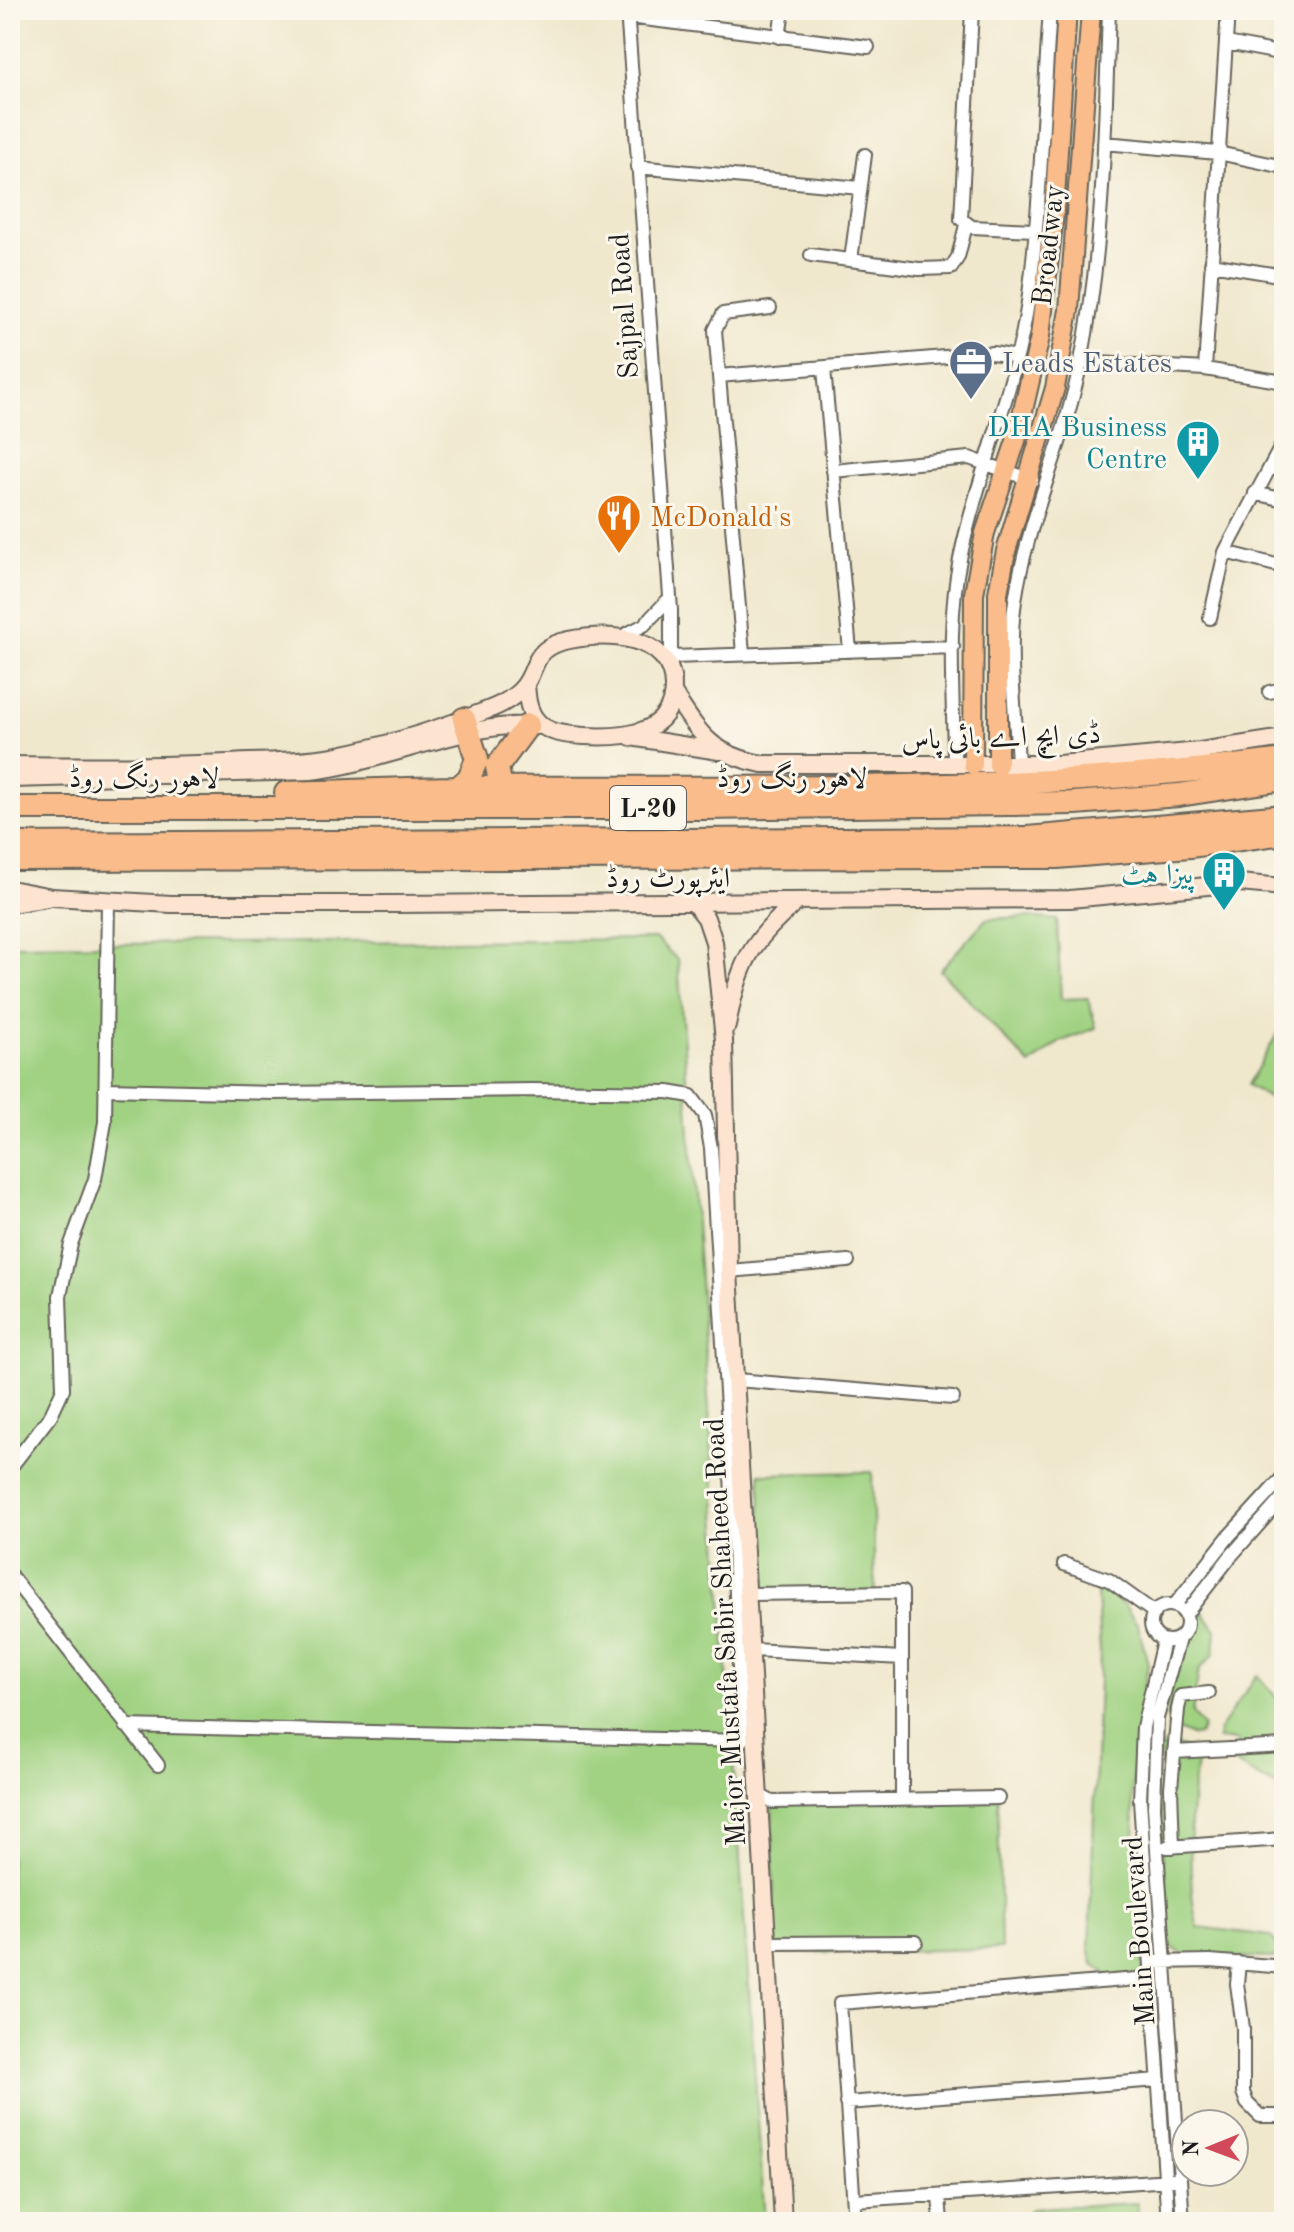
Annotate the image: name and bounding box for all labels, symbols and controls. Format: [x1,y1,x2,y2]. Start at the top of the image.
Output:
street label: Broadway [1030,183,1070,308]
street label: Sajpal Road [607,232,645,380]
office icon: Leads Estates [947,338,995,401]
place label: Leads Estates [1002,351,1172,379]
place label: DHA Business Centre [988,415,1167,475]
building icon: DHA Business Centre [1174,418,1222,481]
restaurant icon: McDonald's [595,492,643,555]
place label: McDonald's [650,505,791,533]
street label: ڈی ایچ اے بائی پاس [901,719,1102,764]
street label: لاہور رنگ روڈ [69,760,219,795]
street label: لاہور رنگ روڈ [717,760,867,795]
road number: L-20 [610,786,686,830]
building icon: پیزا ہٹ [1200,849,1248,912]
place label: پیزا ہٹ [1121,862,1195,894]
street label: ایئرپورٹ روڈ [606,863,730,898]
street label: Major Mustafa Sabir Shaheed Road [702,1417,752,1847]
street label: Main Boulevard [1120,1835,1162,2027]
north arrow [1170,2108,1250,2188]
text: N [1181,2140,1203,2157]

